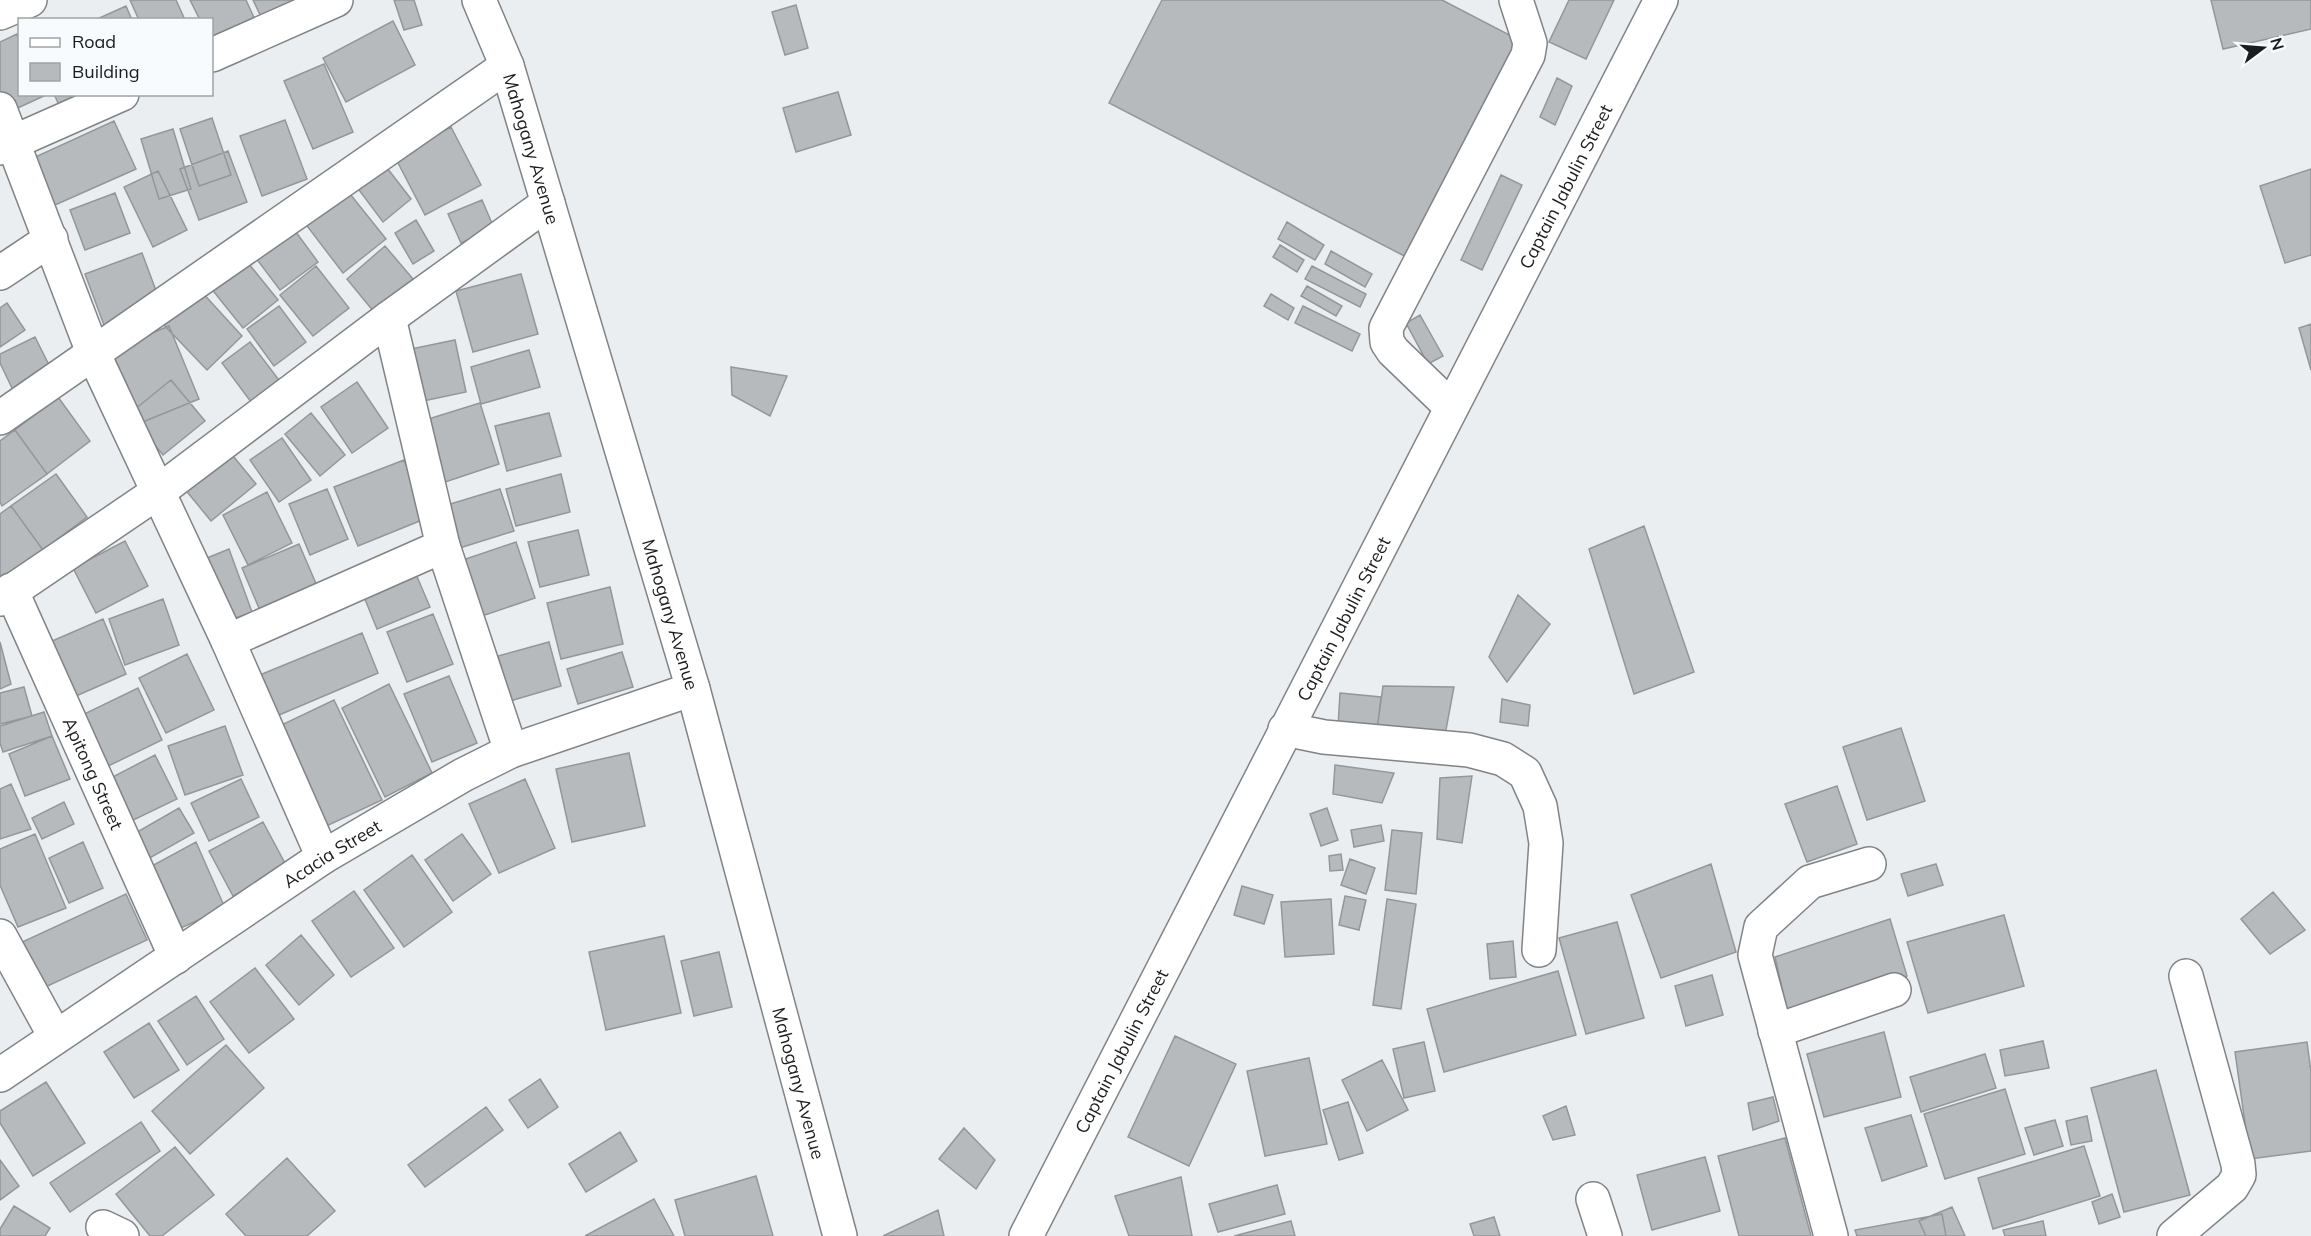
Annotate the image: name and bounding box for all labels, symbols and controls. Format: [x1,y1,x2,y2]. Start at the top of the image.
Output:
legend [18,18,213,96]
north arrow [2233,18,2293,78]
text: Road [72,30,116,53]
text: N [2266,35,2289,52]
text: Building [72,60,140,83]
street label: Mahogany Avenue [498,71,565,227]
street label: Captain Jabulin Street [1513,100,1617,273]
street label: Captain Jabulin Street [1291,533,1395,705]
street label: Mahogany Avenue [637,536,704,693]
street label: Apitong Street [58,714,129,833]
street label: Acacia Street [278,814,385,892]
street label: Captain Jabulin Street [1069,965,1173,1137]
street label: Mahogany Avenue [768,1005,830,1162]

